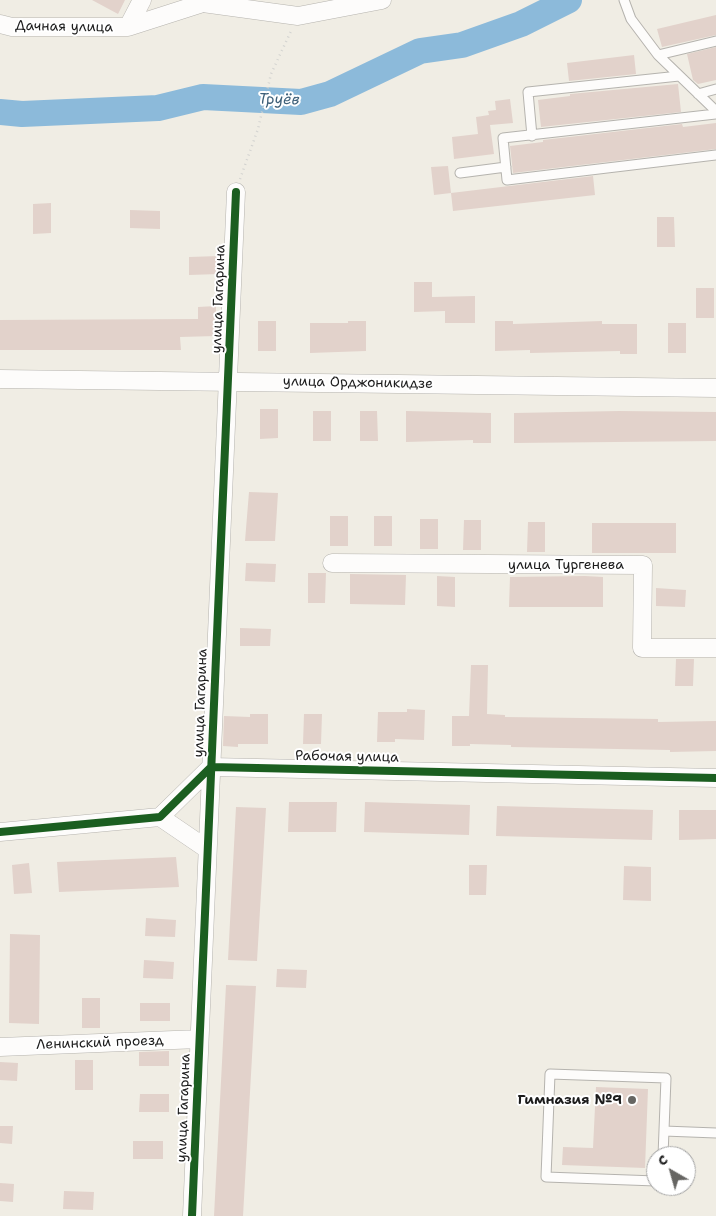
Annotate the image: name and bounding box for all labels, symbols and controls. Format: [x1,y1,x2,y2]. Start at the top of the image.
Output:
street label: Дачная улица [15,18,113,36]
water label: Труёв [258,91,300,109]
street label: улица Гагарина [209,244,229,354]
street label: улица Орджоникидзе [283,373,433,393]
street label: улица Тургенева [508,557,624,573]
street label: улица Гагарина [191,648,211,758]
street label: Рабочая улица [295,748,399,766]
street label: Ленинский проезд [36,1032,164,1054]
street label: улица Гагарина [174,1053,194,1163]
place label: Гимназия №9 [517,1092,622,1108]
marker: Гимназия №9 [626,1094,638,1106]
north arrow [646,1146,696,1196]
text: С [653,1150,671,1170]

